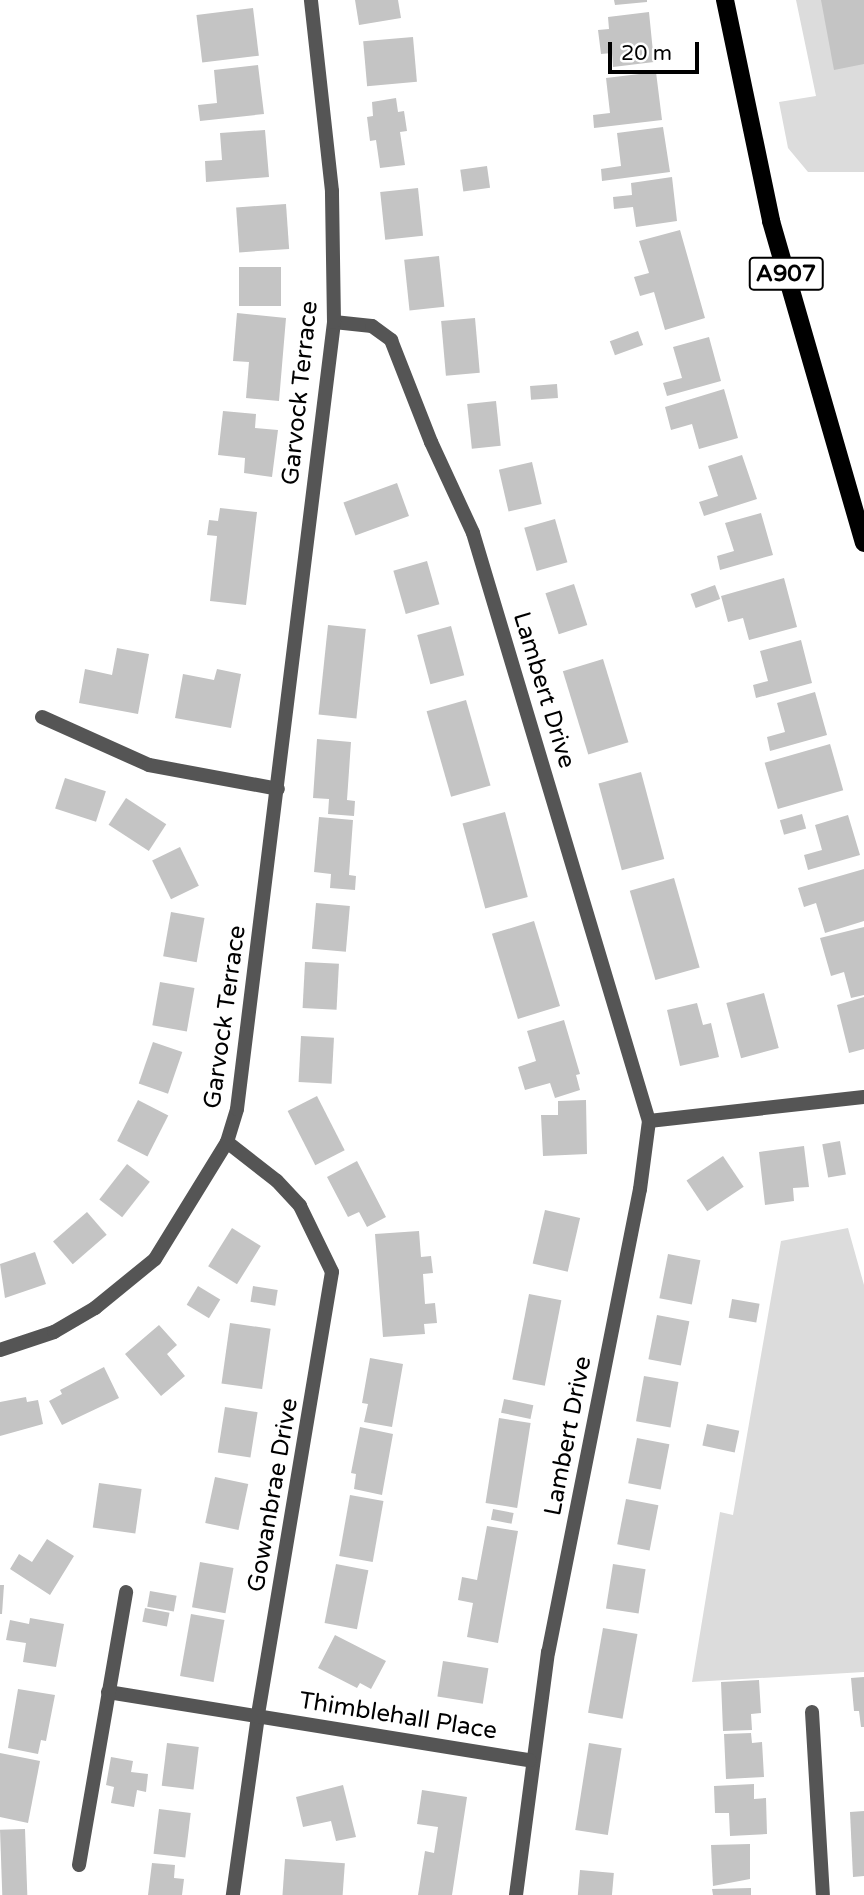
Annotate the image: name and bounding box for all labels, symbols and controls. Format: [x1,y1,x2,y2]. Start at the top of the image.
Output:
scale bar [612,28,703,72]
text: 20 m [621,41,672,66]
road number: A907 [748,255,824,294]
street label: Garvock Terrace [276,300,324,486]
street label: Lambert Drive [507,608,581,772]
street label: Garvock Terrace [198,923,252,1111]
street label: Lambert Drive [538,1354,598,1518]
street label: Gowanbrae Drive [242,1396,304,1594]
street label: Thimblehall Place [297,1686,499,1746]

